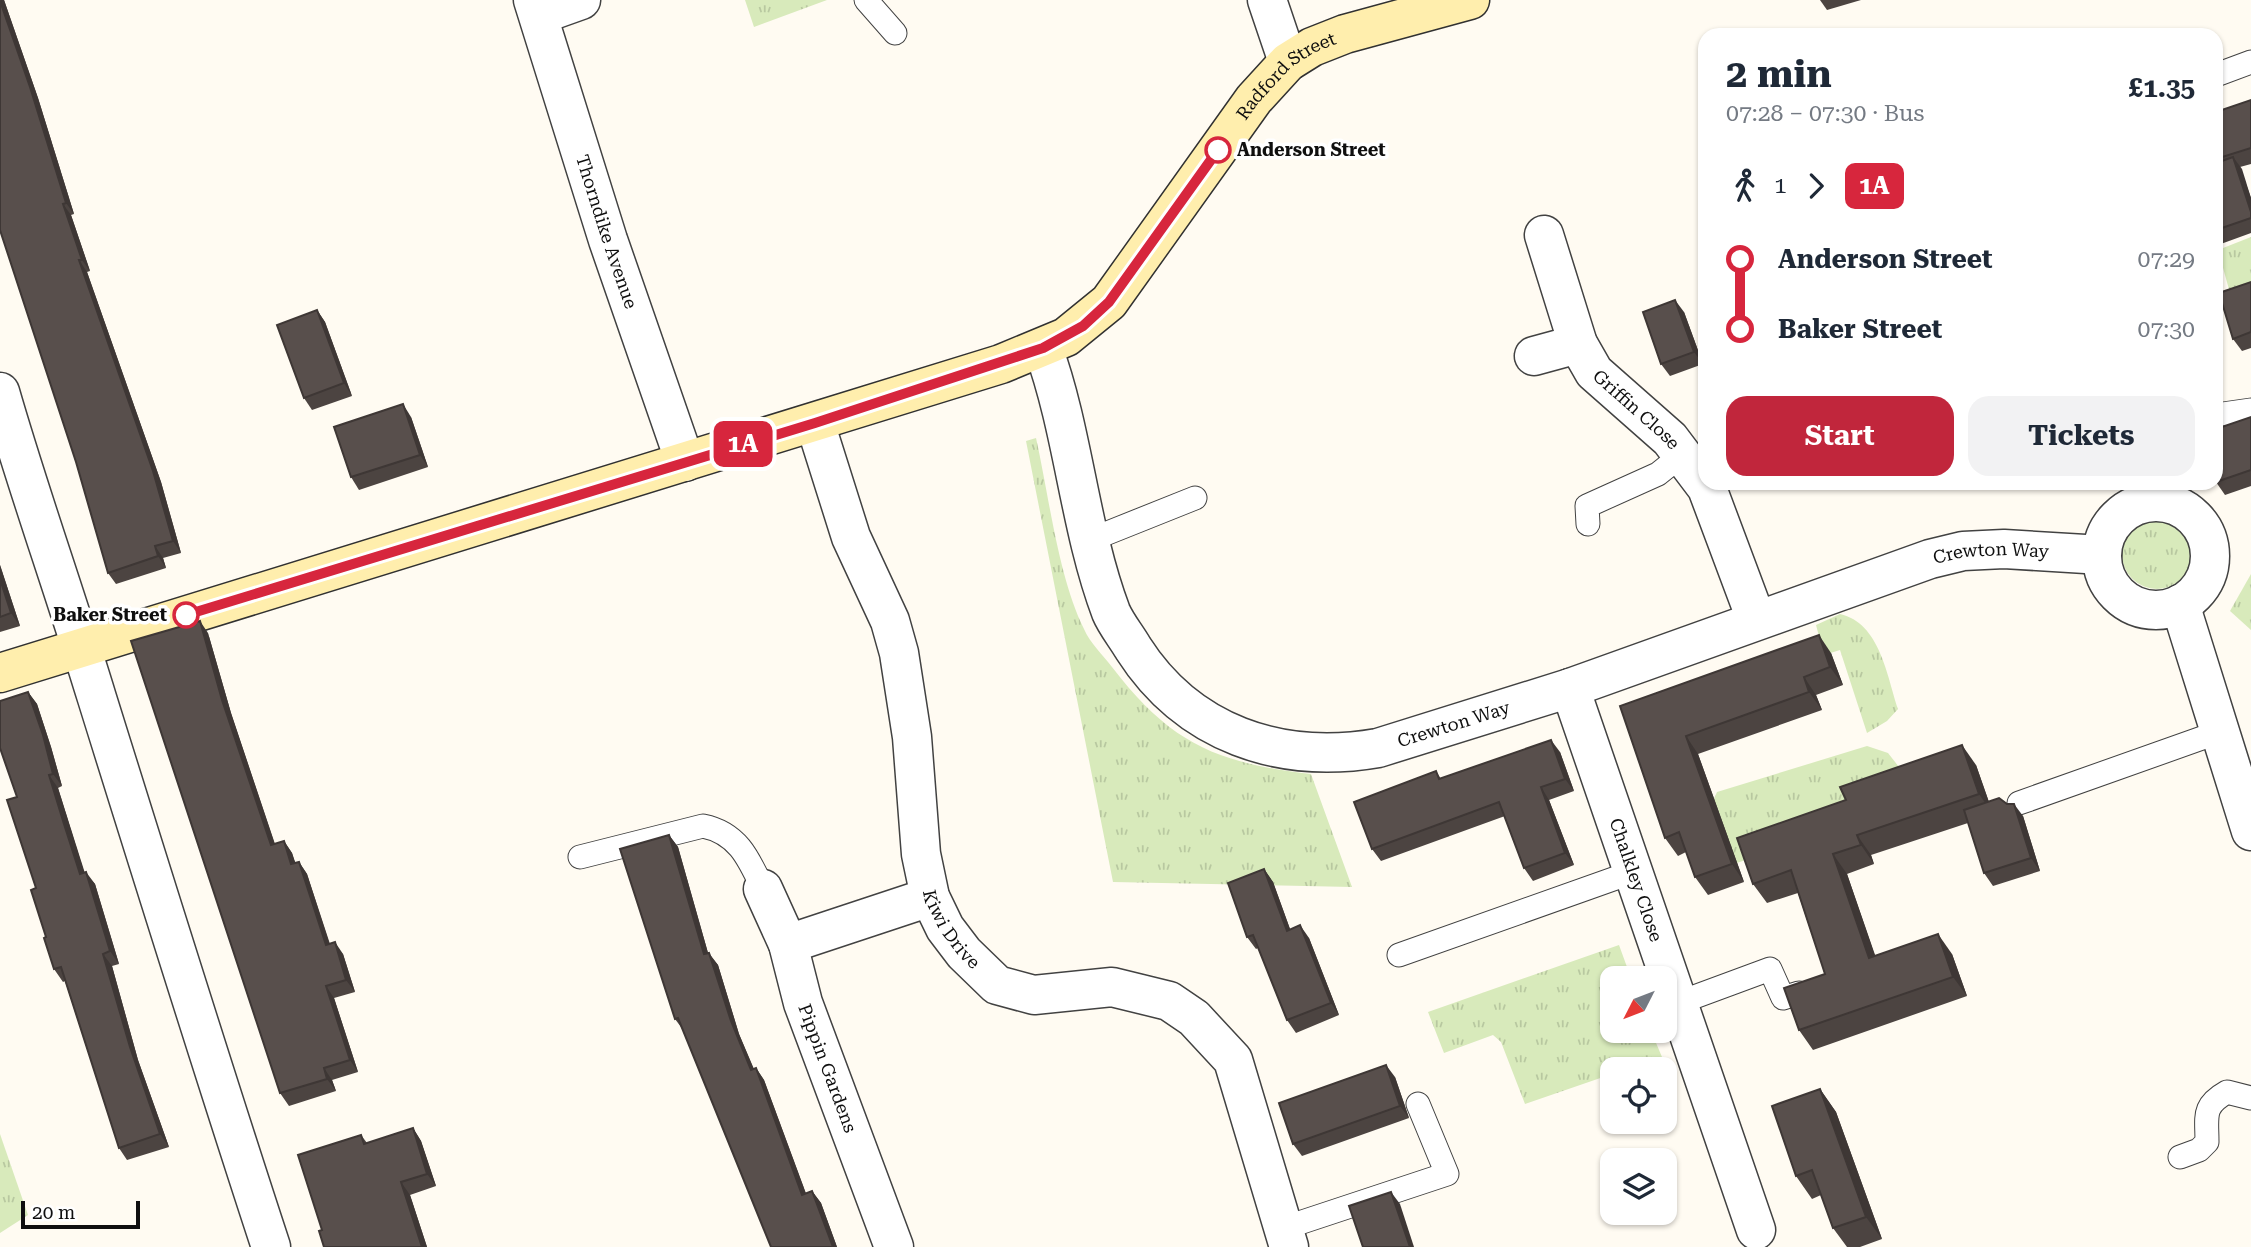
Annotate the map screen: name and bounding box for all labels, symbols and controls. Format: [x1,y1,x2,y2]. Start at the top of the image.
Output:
street label: Radford Street [1232,28,1339,124]
text: 2 min [1726,52,1832,96]
text: £1.35 [2129,73,2195,103]
text: 07:28 – 07:30 · Bus [1726,100,1924,127]
marker: Anderson Street [1205,137,1231,163]
place label: Anderson Street [1237,139,1386,160]
street label: Thorndike Avenue [572,152,642,311]
icon: walk [1726,167,1764,205]
icon: forward [1797,167,1835,205]
text: 1 [1774,172,1787,199]
text: 1A [1859,172,1890,200]
text: Anderson Street [1778,244,1993,274]
text: 07:29 [2138,246,2195,273]
text: Baker Street [1778,314,1942,344]
text: 07:30 [2138,316,2195,343]
street label: Griffin Close [1589,365,1685,453]
button: Start [1726,396,1954,476]
button: Tickets [1968,396,2195,476]
line badge: 1A [712,421,774,467]
text: 1A [728,430,758,458]
street label: Crewton Way [1931,538,2050,568]
marker: Baker Street [173,602,199,628]
place label: Baker Street [53,604,167,625]
street label: Crewton Way [1395,696,1513,751]
street label: Chalkley Close [1605,815,1667,944]
street label: Kiwi Drive [919,888,985,973]
north arrow [1600,966,1676,1043]
map controls [1600,966,1677,1225]
street label: Pippin Gardens [794,1001,861,1135]
button: locate [1600,1057,1677,1134]
button: layers [1600,1148,1677,1225]
scale bar [21,1198,140,1230]
text: 20 m [32,1201,75,1224]

